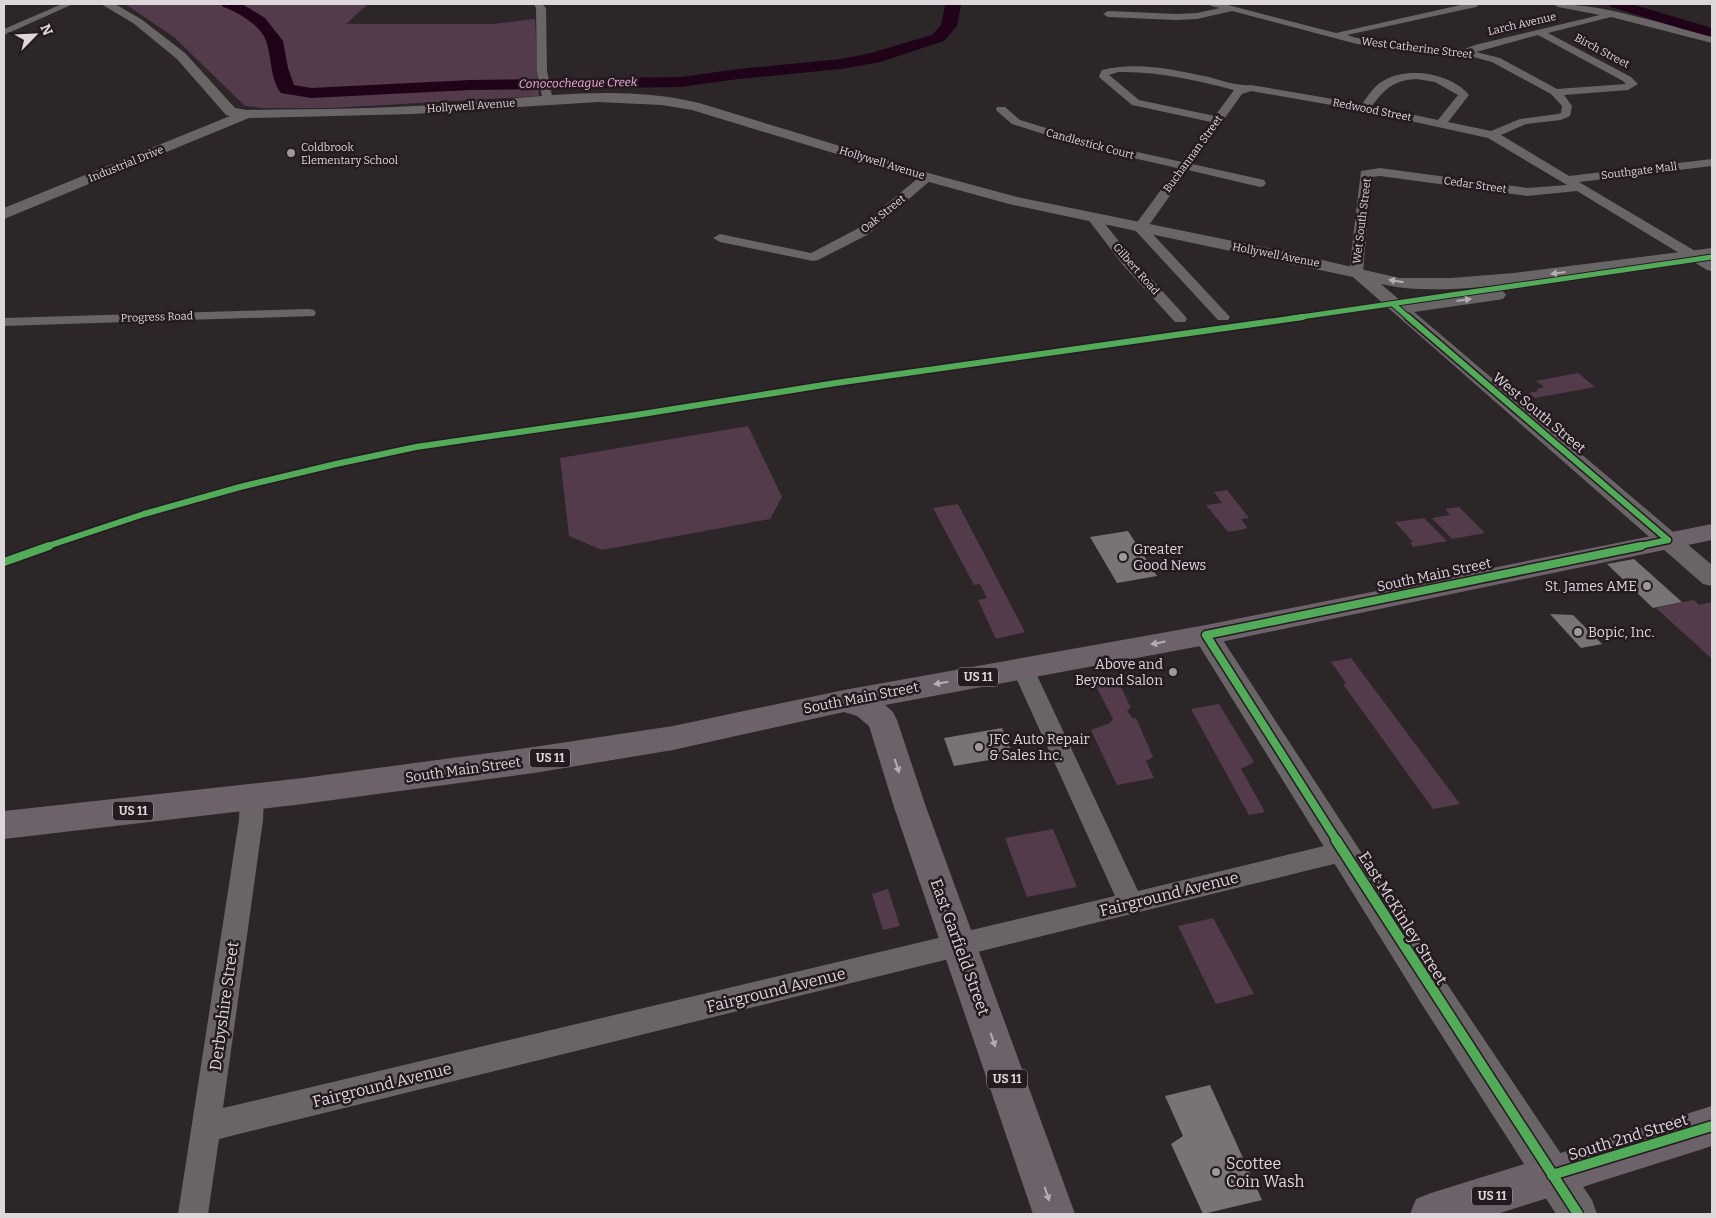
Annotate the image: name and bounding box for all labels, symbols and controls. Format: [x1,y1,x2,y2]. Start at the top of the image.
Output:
north arrow [10,10,60,60]
street label: Larch Avenue [1487,10,1557,38]
text: N [36,22,56,38]
street label: Birch Street [1572,31,1632,71]
street label: West Catherine Street [1361,35,1473,61]
water label: Conococheague Creek [519,75,638,91]
street label: Hollywell Avenue [426,96,516,116]
street label: Redwood Street [1331,96,1413,124]
street label: Buchannan Street [1161,113,1225,195]
street label: Candlestick Court [1044,126,1136,162]
place label: Coldbrook Elementary School [301,141,398,167]
street label: Industrial Drive [87,143,165,185]
street label: Hollywell Avenue [838,144,926,182]
marker: Coldbrook Elementary School [285,147,297,159]
street label: Southgate Mall [1600,160,1678,182]
street label: Cedar Street [1443,174,1507,196]
street label: Wet South Street [1350,177,1374,265]
street label: Oak Street [858,192,908,236]
street label: Hollywell Avenue [1231,240,1321,270]
street label: Gilbert Road [1110,241,1162,298]
one-way arrow [1550,269,1566,277]
one-way arrow [1388,277,1404,285]
one-way arrow [1456,296,1472,304]
street label: Progress Road [120,309,194,325]
street label: West South Street [1489,369,1589,457]
place label: Greater Good News [1133,541,1206,574]
marker: Greater Good News [1117,551,1129,563]
street label: South Main Street [1375,555,1493,595]
place label: St. James AME [1545,578,1637,595]
marker: St. James AME [1641,580,1653,592]
place label: Bopic, Inc. [1588,624,1655,641]
marker: Bopic, Inc. [1572,626,1584,638]
one-way arrow [1150,640,1166,648]
place label: Above and Beyond Salon [1075,656,1163,689]
marker: Above and Beyond Salon [1167,666,1179,678]
road number: US 11 [958,668,998,686]
street label: South Main Street [802,679,920,717]
one-way arrow [933,679,949,687]
place label: JFC Auto Repair & Sales Inc. [988,731,1090,764]
marker: JFC Auto Repair & Sales Inc. [973,741,985,753]
road number: US 11 [530,748,570,768]
street label: South Main Street [404,753,522,787]
one-way arrow [894,759,902,774]
road number: US 11 [113,801,153,820]
street label: East McKinley Street [1354,848,1452,988]
street label: Fairground Avenue [1098,868,1240,920]
street label: East Garfield Street [926,876,994,1018]
street label: Derbyshire Street [206,940,242,1072]
street label: Fairground Avenue [705,964,847,1016]
one-way arrow [989,1033,997,1048]
street label: Fairground Avenue [311,1059,453,1111]
road number: US 11 [987,1070,1027,1088]
street label: South 2nd Street [1566,1110,1690,1164]
place label: Scottee Coin Wash [1226,1154,1305,1191]
marker: Scottee Coin Wash [1210,1166,1222,1178]
one-way arrow [1044,1186,1051,1201]
road number: US 11 [1472,1186,1512,1206]

